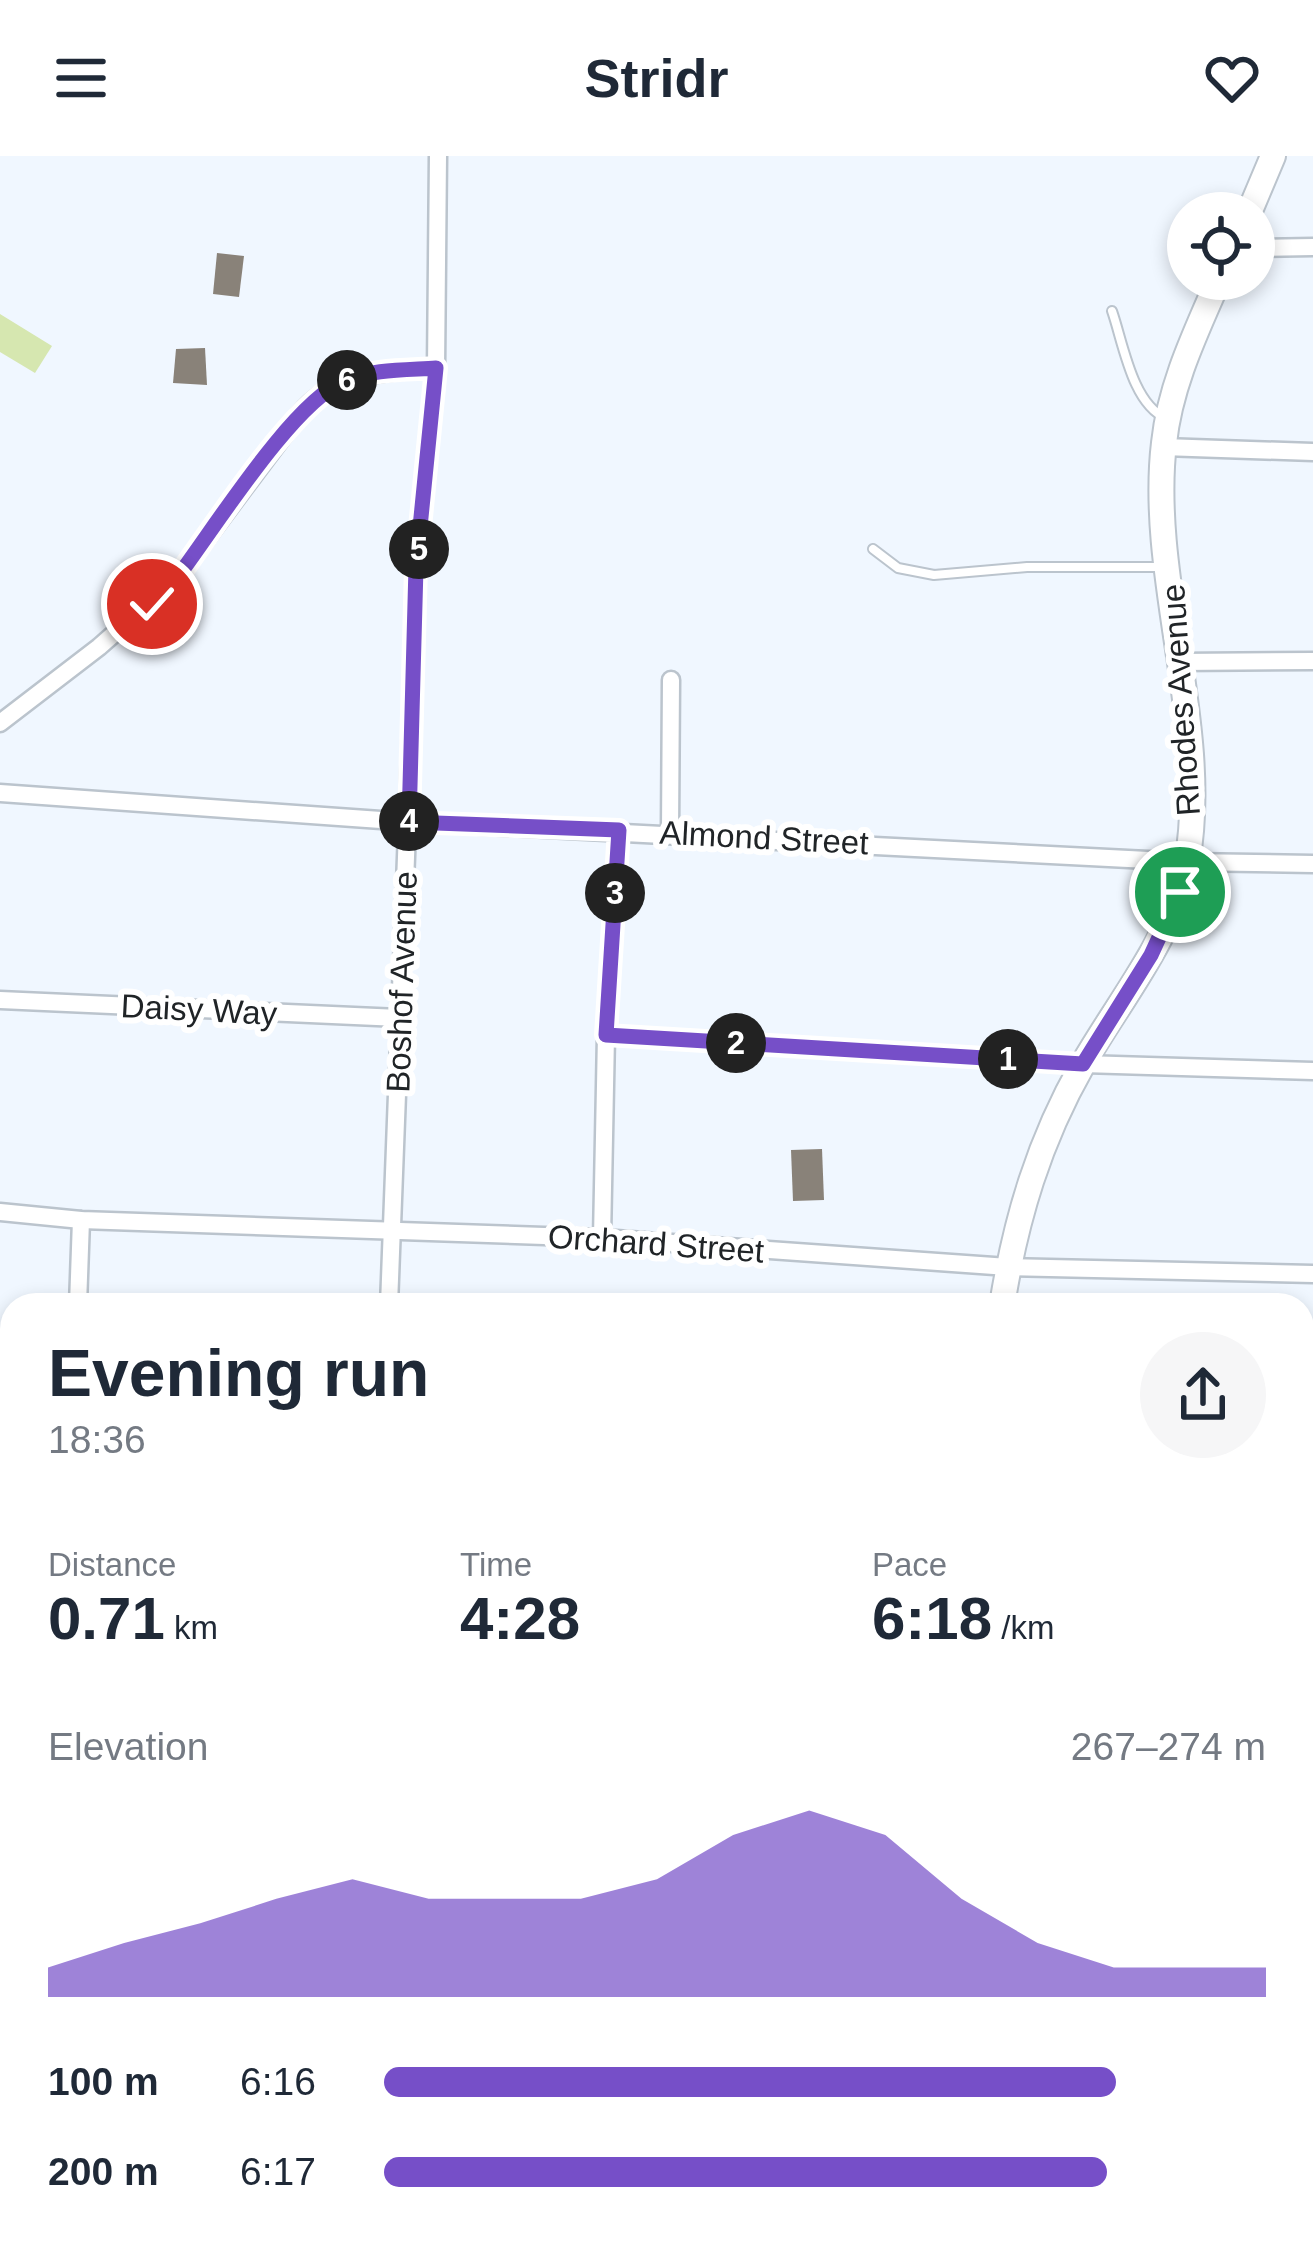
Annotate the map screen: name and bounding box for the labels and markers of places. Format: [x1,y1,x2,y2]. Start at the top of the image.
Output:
pin: 6 [317,350,377,410]
pin: 5 [389,519,449,579]
pin [101,553,203,655]
pin: 4 [379,791,439,851]
pin [1129,841,1231,943]
pin: 3 [585,863,645,923]
pin: 2 [706,1013,766,1073]
pin: 1 [978,1029,1038,1089]

